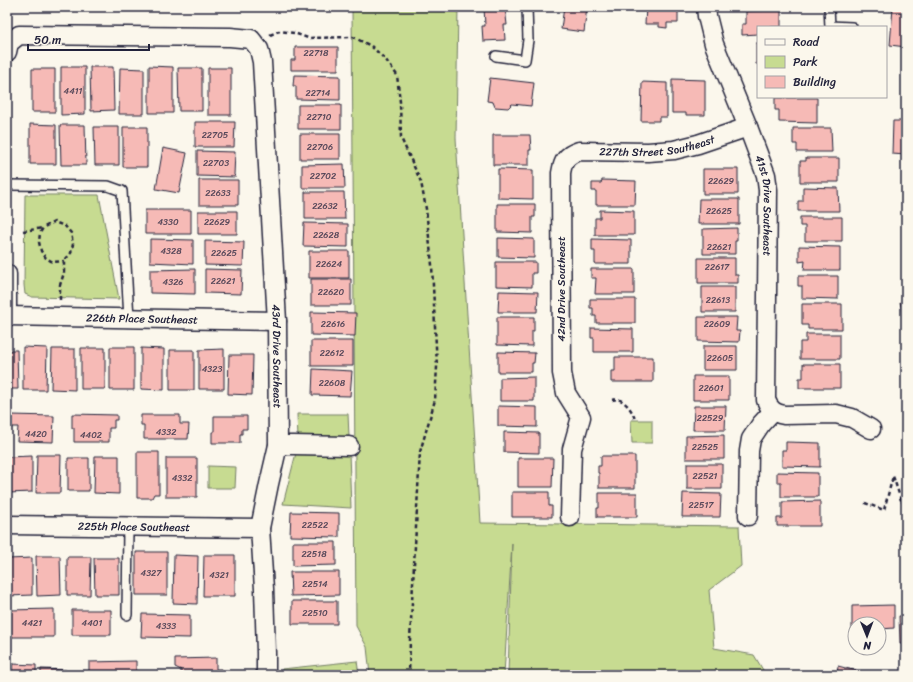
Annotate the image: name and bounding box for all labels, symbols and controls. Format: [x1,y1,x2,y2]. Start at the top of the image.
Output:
scale bar [28,26,149,52]
legend [757,26,887,98]
text: 50 m [34,29,61,51]
text: Road [793,31,820,53]
house number: 22718 [304,45,329,61]
text: Park [793,51,818,73]
text: Building [793,71,836,93]
house number: 4411 [64,83,83,99]
house number: 22714 [305,85,331,101]
house number: 22710 [306,109,332,125]
house number: 22705 [202,127,229,143]
street label: 227th Street Southeast [599,130,718,162]
house number: 22706 [307,139,333,155]
street label: 41st Drive Southeast [749,152,777,256]
house number: 22703 [203,155,229,171]
house number: 22702 [310,168,336,184]
house number: 22629 [708,173,735,189]
house number: 22633 [205,185,231,201]
house number: 22632 [312,198,338,214]
house number: 22625 [706,203,733,219]
house number: 4330 [157,214,179,230]
house number: 22629 [204,214,231,230]
house number: 22628 [313,227,340,243]
street label: 42nd Drive Southeast [552,236,571,342]
house number: 22621 [707,239,731,255]
house number: 4328 [160,243,182,259]
house number: 22625 [211,245,238,261]
house number: 22624 [316,256,343,272]
house number: 22617 [705,259,730,275]
house number: 22621 [211,273,235,289]
house number: 4326 [163,274,183,290]
house number: 22620 [318,284,344,300]
house number: 22613 [706,292,730,308]
street label: 43rd Drive Southeast [266,304,287,408]
street label: 226th Place Southeast [86,308,198,330]
house number: 22616 [321,316,345,332]
house number: 22609 [704,316,731,332]
house number: 22612 [320,345,344,361]
house number: 22605 [707,350,734,366]
house number: 4323 [202,361,222,377]
house number: 22608 [319,375,346,391]
house number: 22601 [698,380,724,396]
house number: 22529 [697,410,724,426]
house number: 4332 [156,424,176,440]
house number: 4420 [25,426,47,442]
house number: 4402 [80,427,102,443]
house number: 22525 [692,439,719,455]
house number: 22521 [693,468,718,484]
house number: 4332 [172,470,192,486]
house number: 22517 [689,497,714,513]
street label: 225th Place Southeast [78,517,190,537]
house number: 22522 [302,517,328,533]
house number: 22518 [301,546,327,562]
house number: 4327 [141,565,162,581]
house number: 4321 [209,567,229,583]
house number: 22514 [302,576,328,592]
house number: 22510 [302,605,328,621]
house number: 4421 [22,615,42,631]
house number: 4401 [82,615,103,631]
north arrow [847,616,887,656]
house number: 4333 [156,618,176,634]
text: N [863,636,872,655]

